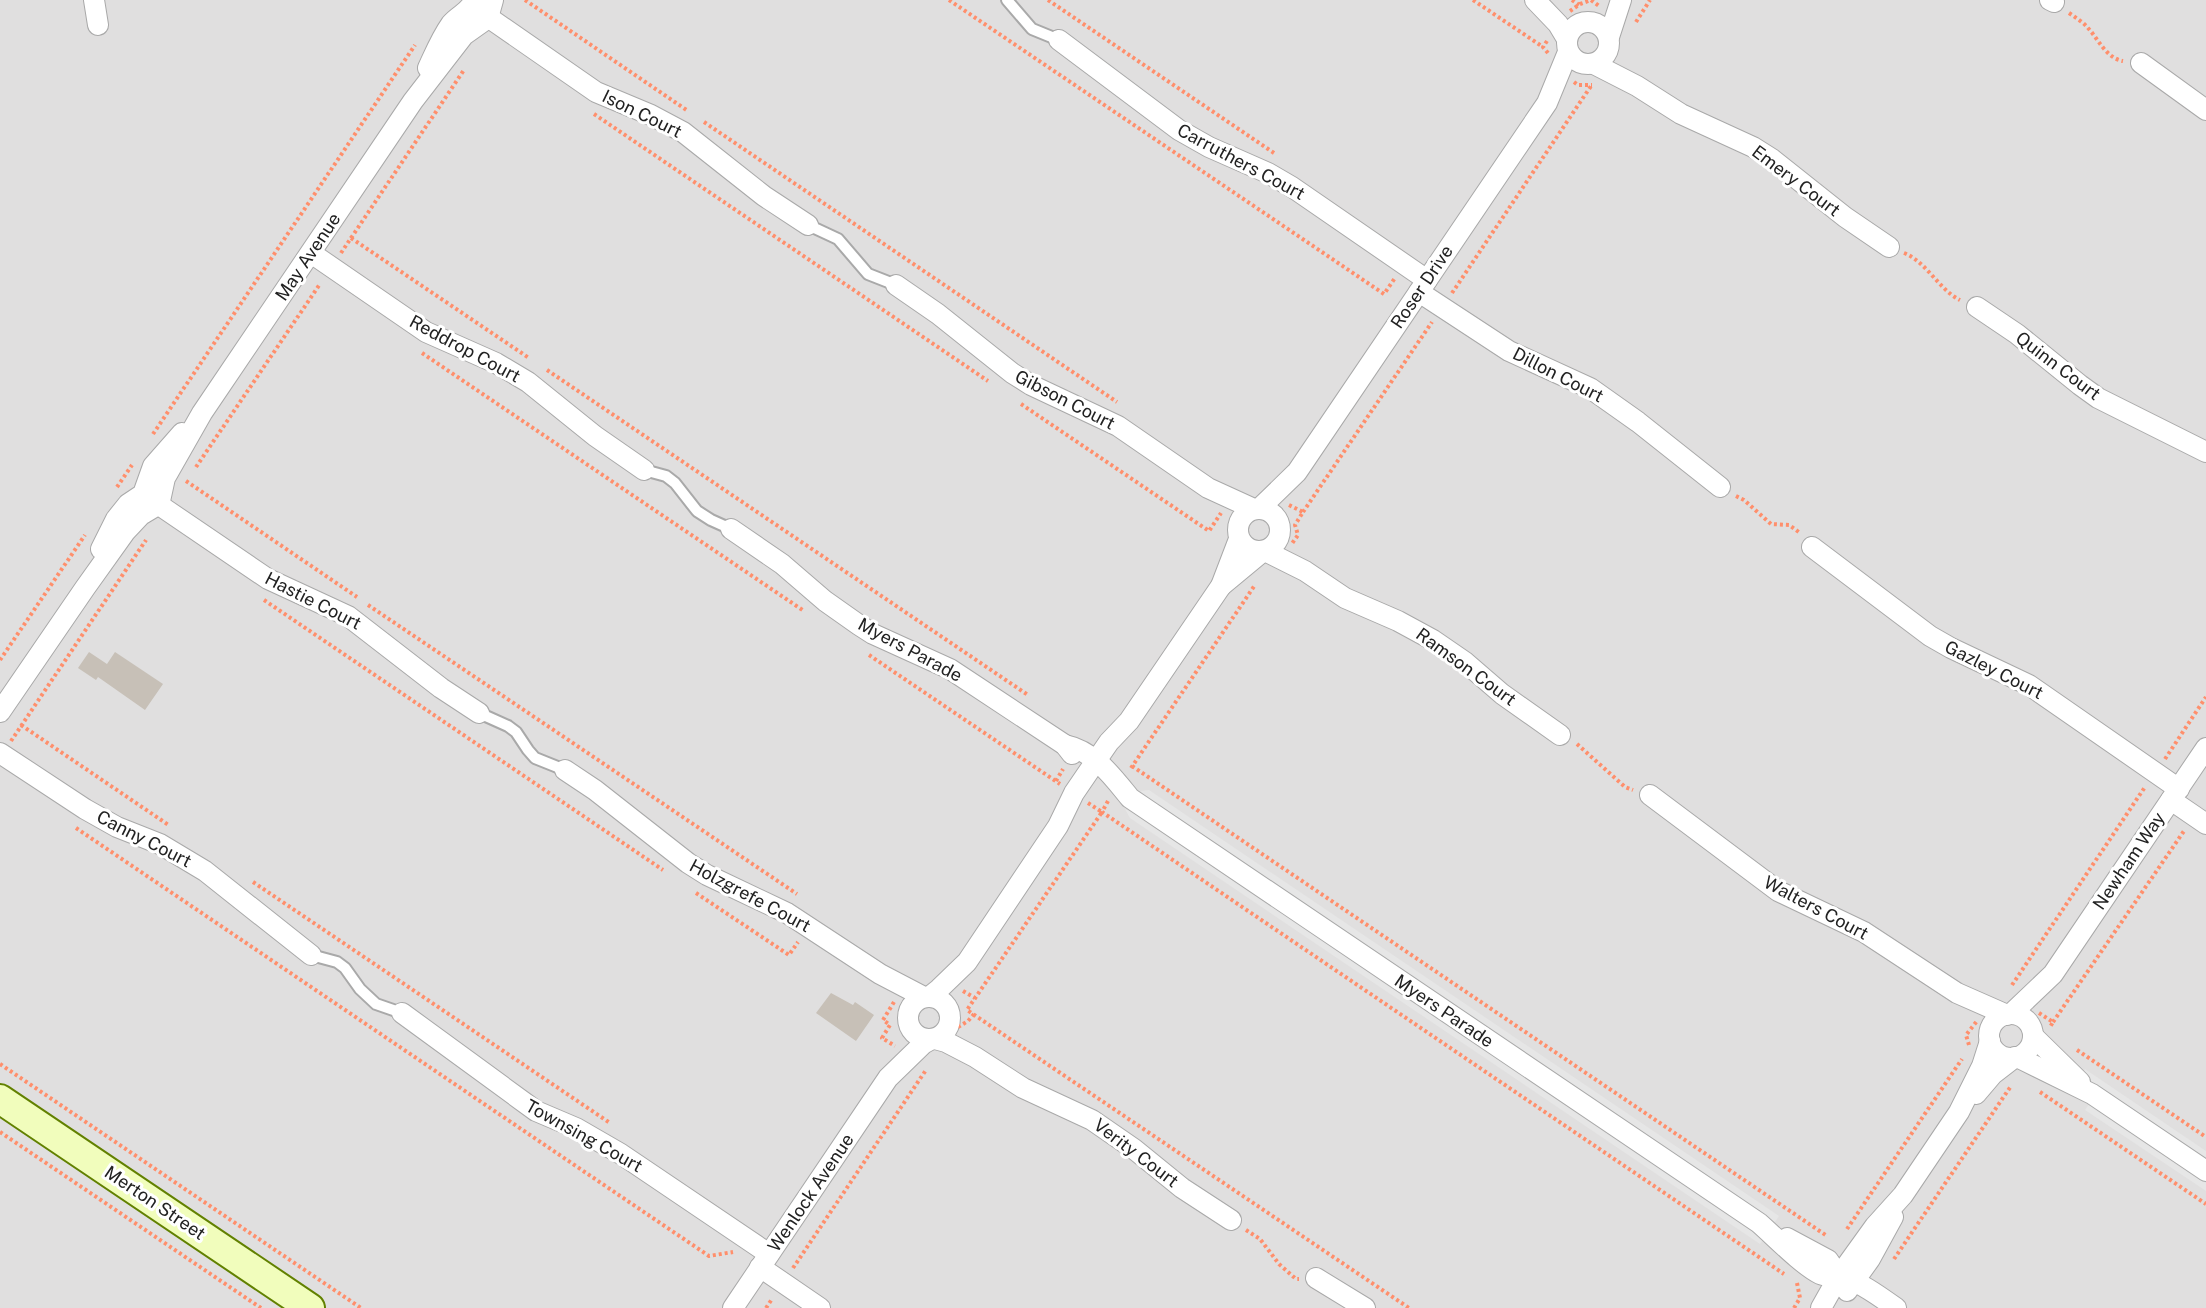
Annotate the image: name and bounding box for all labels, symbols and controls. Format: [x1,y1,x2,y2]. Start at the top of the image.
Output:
street label: Ison Court [599,85,685,142]
street label: Carruthers Court [1174,119,1309,204]
street label: Emery Court [1748,141,1844,221]
street label: May Avenue [271,209,345,305]
street label: Roser Drive [1386,241,1457,332]
street label: Reddrop Court [406,311,524,387]
street label: Quinn Court [2012,327,2105,404]
street label: Dillon Court [1509,343,1607,406]
street label: Gibson Court [1012,365,1119,434]
street label: Hastie Court [262,567,365,634]
street label: Myers Parade [855,613,966,686]
street label: Ramson Court [1412,623,1520,710]
street label: Gazley Court [1942,636,2047,703]
street label: Canny Court [93,806,195,871]
street label: Newham Way [2088,808,2169,913]
street label: Holzgrefe Court [686,855,814,936]
street label: Walters Court [1760,871,1872,944]
street label: Myers Parade [1391,970,1498,1051]
street label: Townsing Court [522,1095,646,1176]
street label: Verity Court [1090,1114,1183,1191]
street label: Wenlock Avenue [763,1130,858,1256]
street label: Merton Street [101,1161,210,1244]

